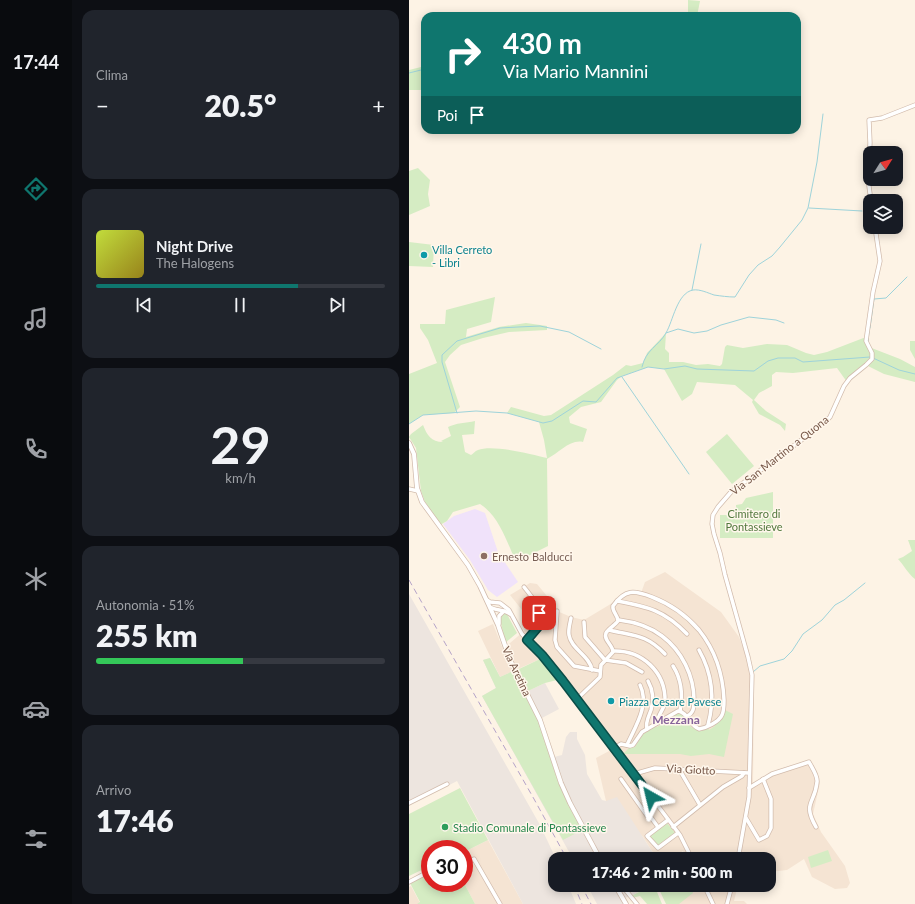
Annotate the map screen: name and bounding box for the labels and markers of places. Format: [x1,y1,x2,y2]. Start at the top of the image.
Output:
place label: Villa Cerreto - Libri [432,243,492,269]
marker: Villa Cerreto - Libri [419,250,429,260]
place label: Ernesto Balducci [492,550,573,563]
marker: Ernesto Balducci [479,551,489,561]
pin [522,596,556,630]
place label: Piazza Cesare Pavese [619,695,721,708]
marker: Piazza Cesare Pavese [606,696,616,706]
place label: Stadio Comunale di Pontassieve [453,821,606,834]
marker: Stadio Comunale di Pontassieve [440,822,450,832]

